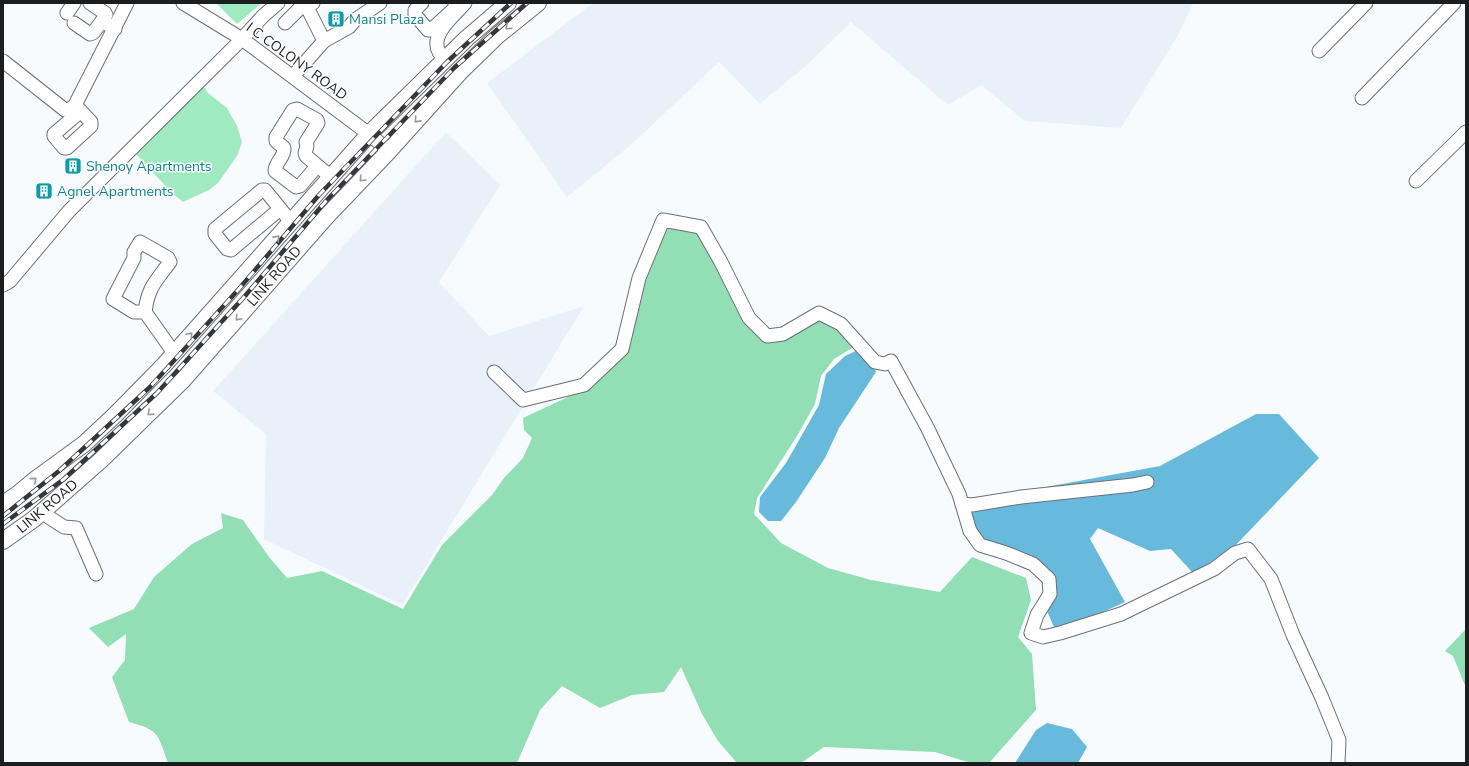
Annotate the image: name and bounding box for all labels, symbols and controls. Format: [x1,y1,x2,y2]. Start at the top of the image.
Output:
building icon: Mansi Plaza [326,9,346,29]
place label: Mansi Plaza [349,10,424,29]
street label: I C COLONY ROAD [242,18,351,105]
one-way arrow [505,23,512,30]
one-way arrow [414,115,421,122]
building icon: Shenoy Apartments [63,156,83,176]
place label: Shenoy Apartments [86,157,212,176]
one-way arrow [359,174,367,182]
building icon: Agnel Apartments [34,181,54,201]
place label: Agnel Apartments [57,182,174,201]
one-way arrow [272,235,279,243]
street label: LINK ROAD [243,242,306,311]
one-way arrow [235,313,242,320]
one-way arrow [186,332,193,340]
one-way arrow [147,408,155,416]
street label: LINK ROAD [13,475,82,538]
one-way arrow [30,478,37,485]

